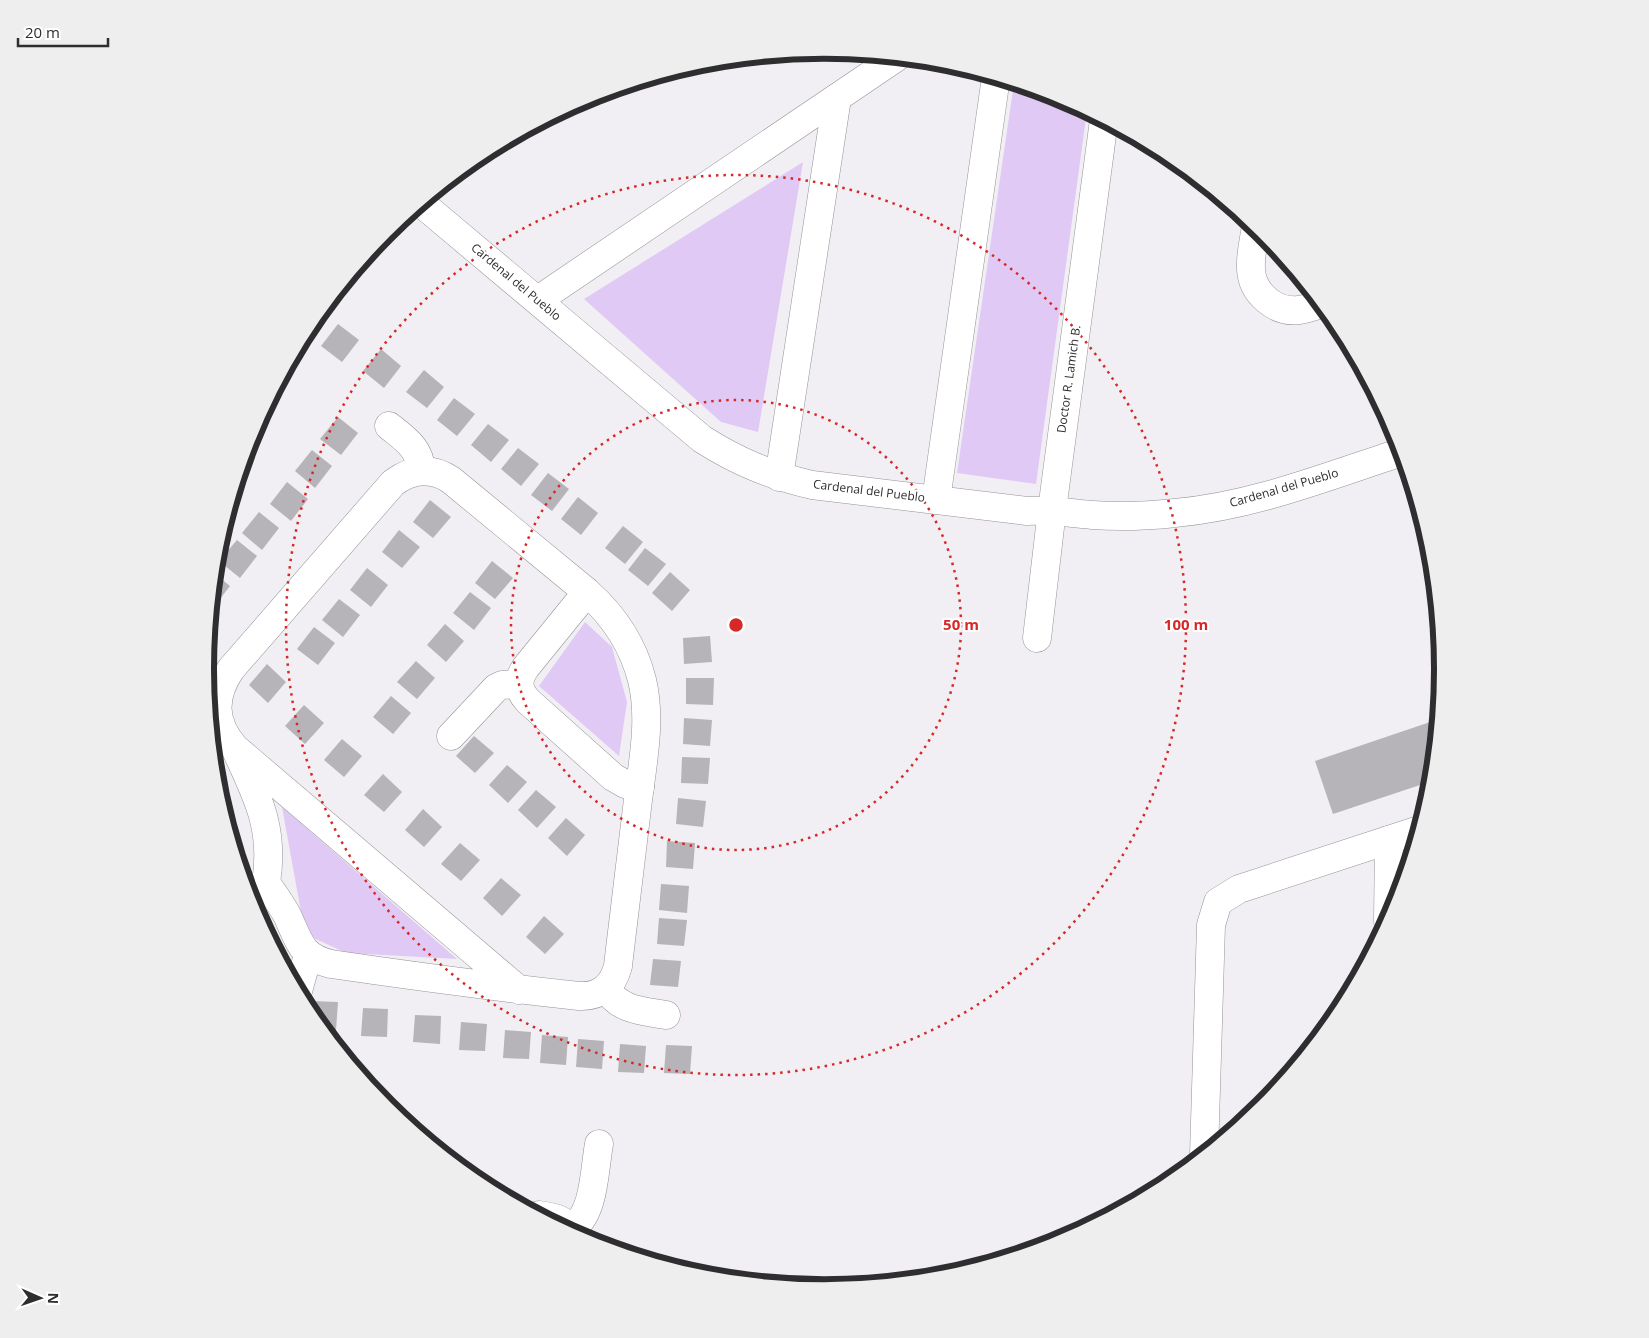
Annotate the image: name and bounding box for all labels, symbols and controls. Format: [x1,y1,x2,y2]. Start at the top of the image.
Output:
scale bar [18,15,108,47]
text: 20 m [25,22,60,42]
street label: Cardenal del Pueblo [468,239,565,324]
street label: Doctor R. Lamich B. [1052,324,1085,434]
street label: Cardenal del Pueblo [1227,464,1340,511]
street label: Cardenal del Pueblo [812,475,926,506]
text: 50 m [943,614,979,634]
text: 100 m [1164,614,1208,634]
centre of rings [727,616,745,634]
north arrow [15,1273,65,1323]
text: N [44,1292,63,1304]

